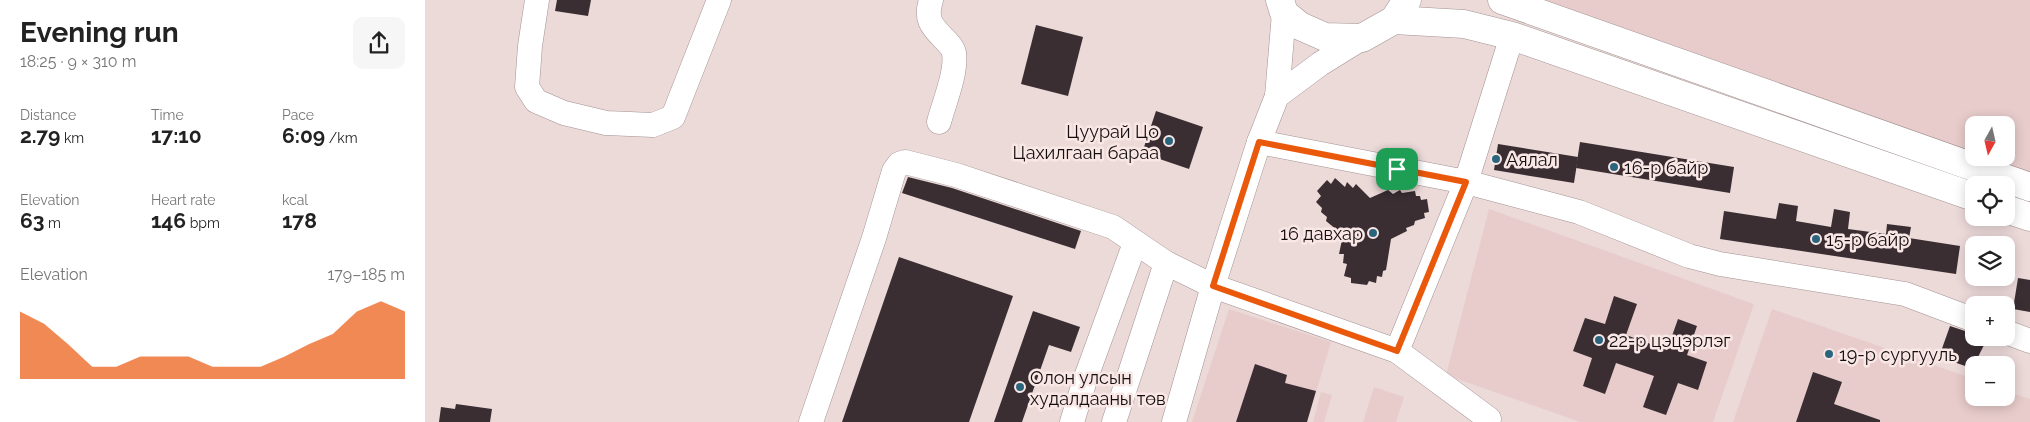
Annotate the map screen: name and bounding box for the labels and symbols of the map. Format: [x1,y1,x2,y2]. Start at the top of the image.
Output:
north arrow [1965,116,2015,166]
place label: Цуурай Цо Цахилгаан бараа [1013,121,1159,163]
marker: Цуурай Цо Цахилгаан бараа [1163,135,1175,147]
pin [1376,148,1418,190]
place label: Аялал [1506,149,1558,170]
marker: Аялал [1490,153,1502,165]
place label: 16-р байр [1624,157,1708,178]
marker: 16-р байр [1608,161,1620,173]
place label: 16 давхар [1280,223,1363,244]
marker: 16 давхар [1367,227,1379,239]
place label: 15-р байр [1826,229,1909,250]
marker: 15-р байр [1810,233,1822,245]
place label: 22-р цэцэрлэг [1609,330,1731,351]
marker: 22-р цэцэрлэг [1593,334,1605,346]
place label: 19-р сургууль [1839,344,1957,365]
marker: 19-р сургууль [1823,348,1835,360]
place label: Олон улсын худалдааны төв [1030,367,1166,409]
marker: Олон улсын худалдааны төв [1014,381,1026,393]

